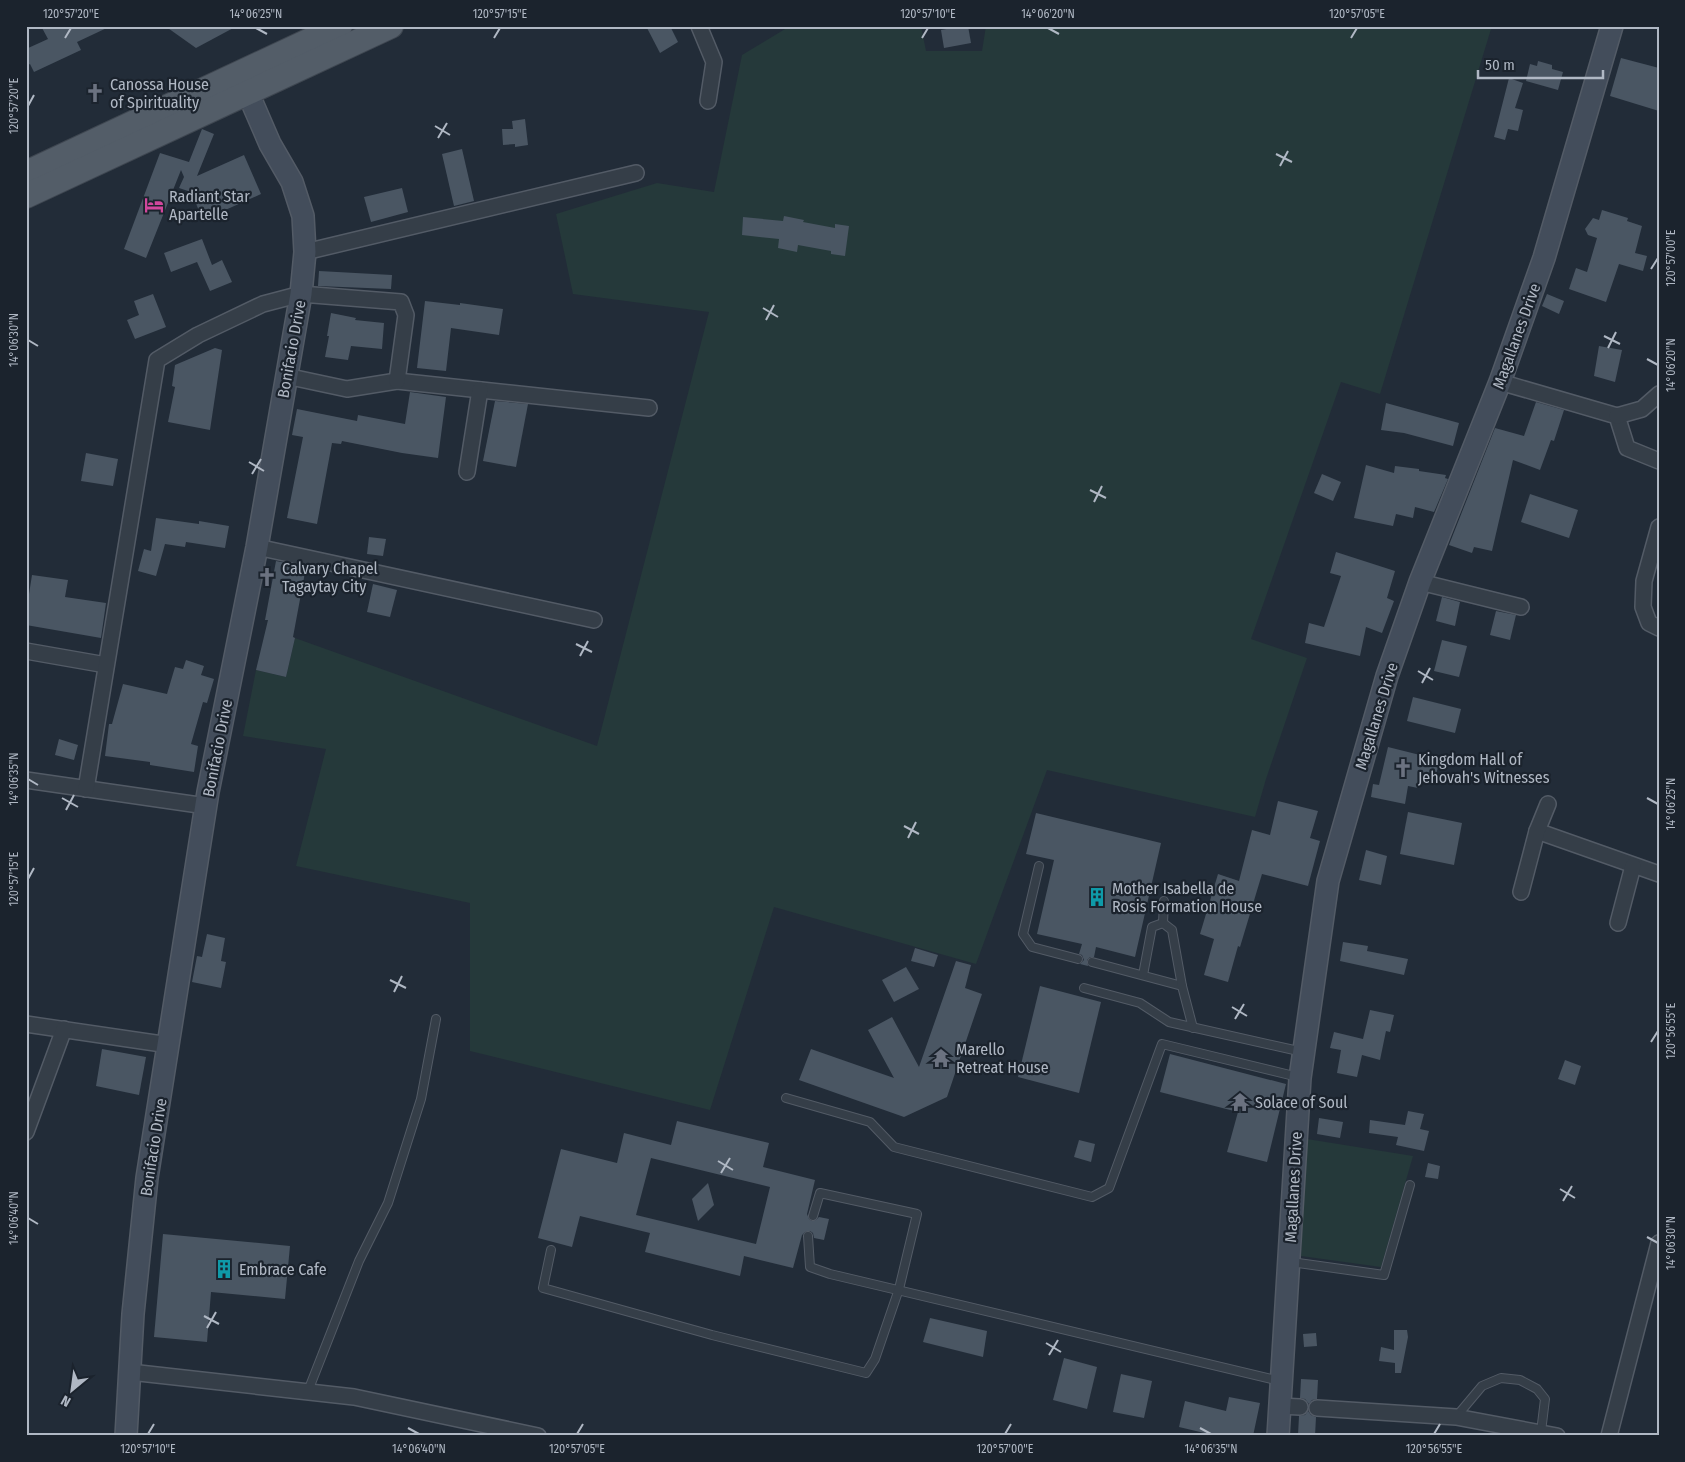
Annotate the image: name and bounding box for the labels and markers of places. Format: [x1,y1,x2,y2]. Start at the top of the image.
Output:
place label: Canossa House of Spirituality [110,75,209,112]
church icon: Canossa House of Spirituality [84,82,106,104]
place label: Radiant Star Apartelle [169,187,250,224]
hotel icon: Radiant Star Apartelle [143,194,165,216]
place label: Calvary Chapel Tagaytay City [282,559,378,596]
church icon: Calvary Chapel Tagaytay City [256,566,278,588]
place label: Kingdom Hall of Jehovah's Witnesses [1418,750,1550,787]
church icon: Kingdom Hall of Jehovah's Witnesses [1392,757,1414,779]
place label: Mother Isabella de Rosis Formation House [1112,879,1262,916]
building icon: Mother Isabella de Rosis Formation House [1086,886,1108,908]
place label: Marello Retreat House [956,1040,1049,1077]
temple icon: Marello Retreat House [930,1047,952,1069]
temple icon: Solace of Soul [1229,1091,1251,1113]
place label: Solace of Soul [1255,1093,1348,1112]
building icon: Embrace Cafe [213,1258,235,1280]
place label: Embrace Cafe [239,1260,327,1279]

